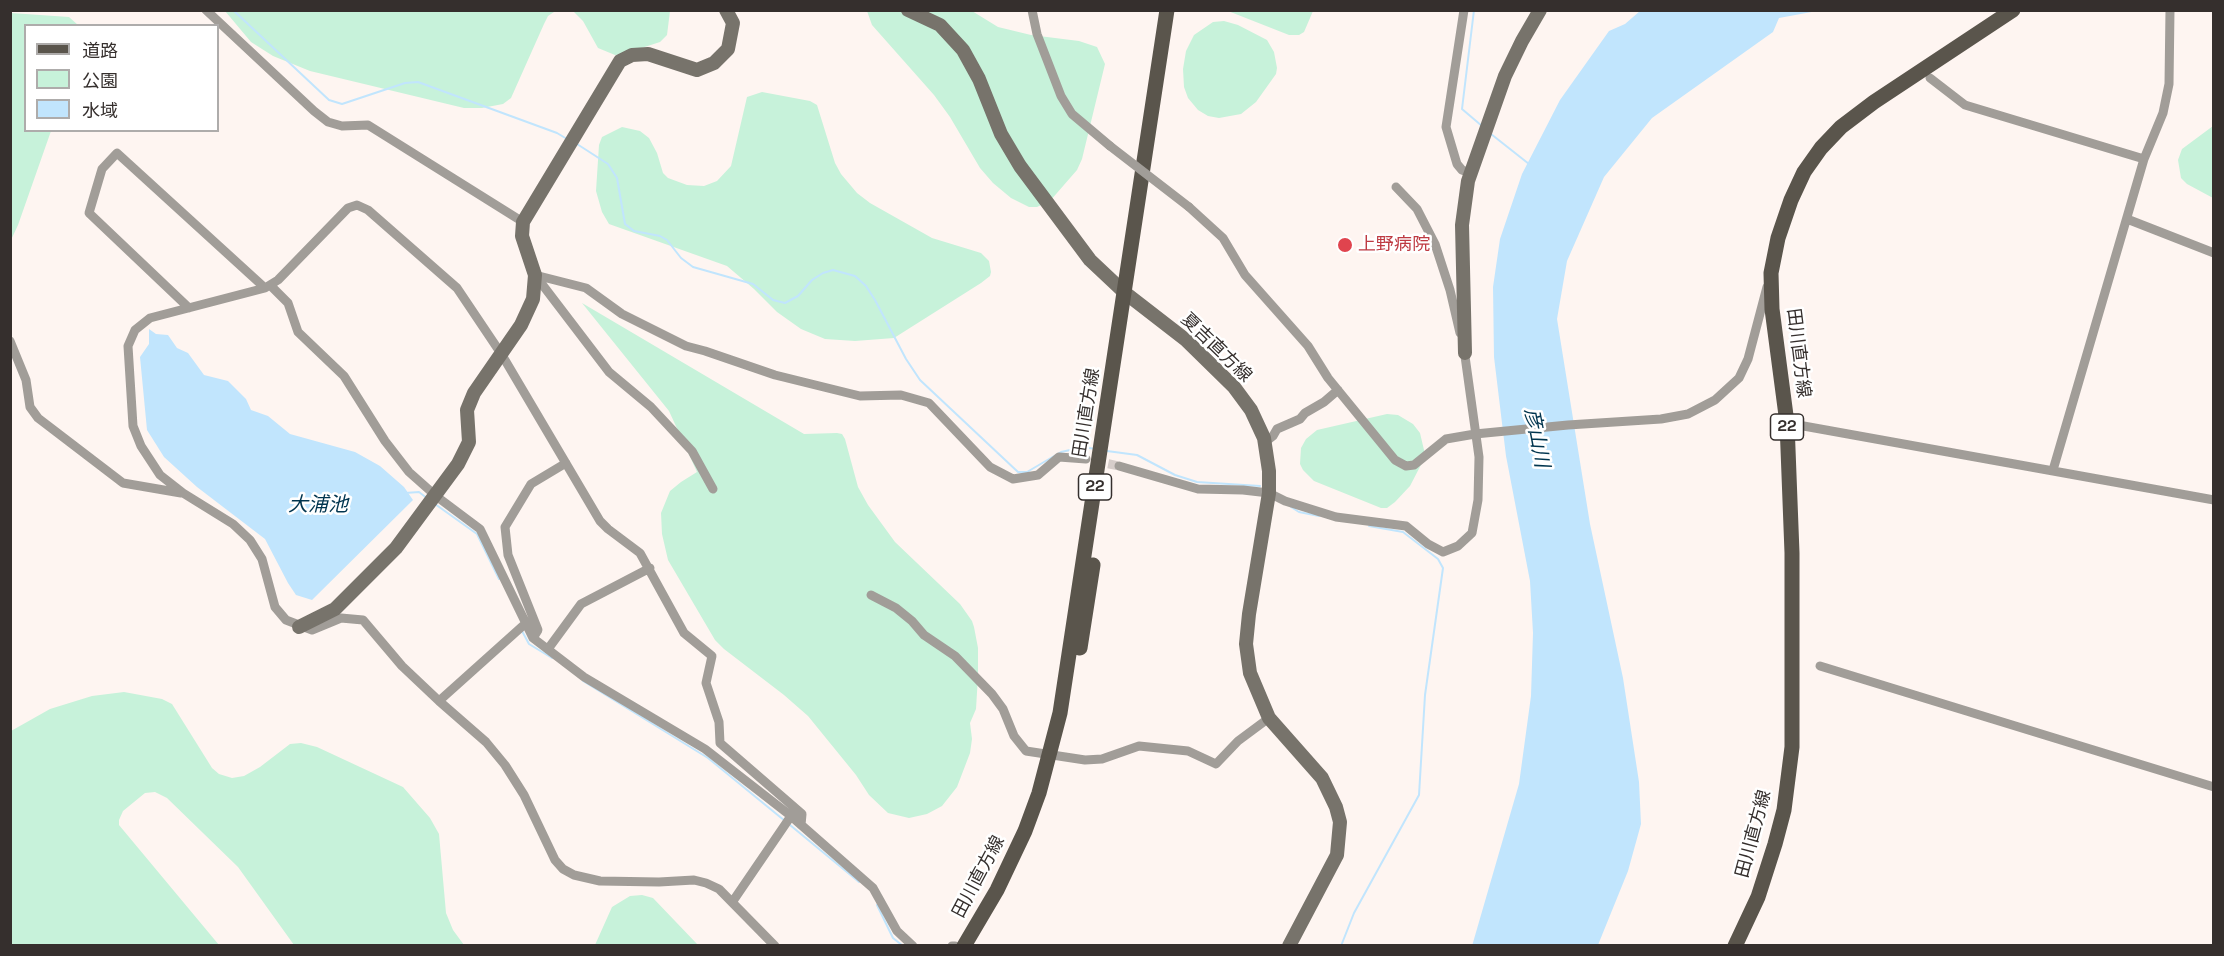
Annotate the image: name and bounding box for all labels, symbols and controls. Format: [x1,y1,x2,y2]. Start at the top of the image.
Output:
legend [24,24,219,132]
text: 道路 [82,39,118,62]
text: 公園 [82,69,118,92]
text: 水域 [82,99,118,122]
place label: 上野病院 [1358,234,1430,256]
marker: 上野病院 [1336,236,1354,254]
street label: 田川直方線 [1782,307,1814,399]
street label: 夏吉直方線 [1176,309,1256,387]
street label: 田川直方線 [1069,367,1105,459]
water label: 彦山川 [1518,406,1554,470]
road number: 22 [1770,414,1804,440]
road number: 22 [1078,474,1112,500]
water label: 大浦池 [288,494,348,518]
street label: 田川直方線 [1732,788,1776,880]
street label: 田川直方線 [948,832,1010,922]

